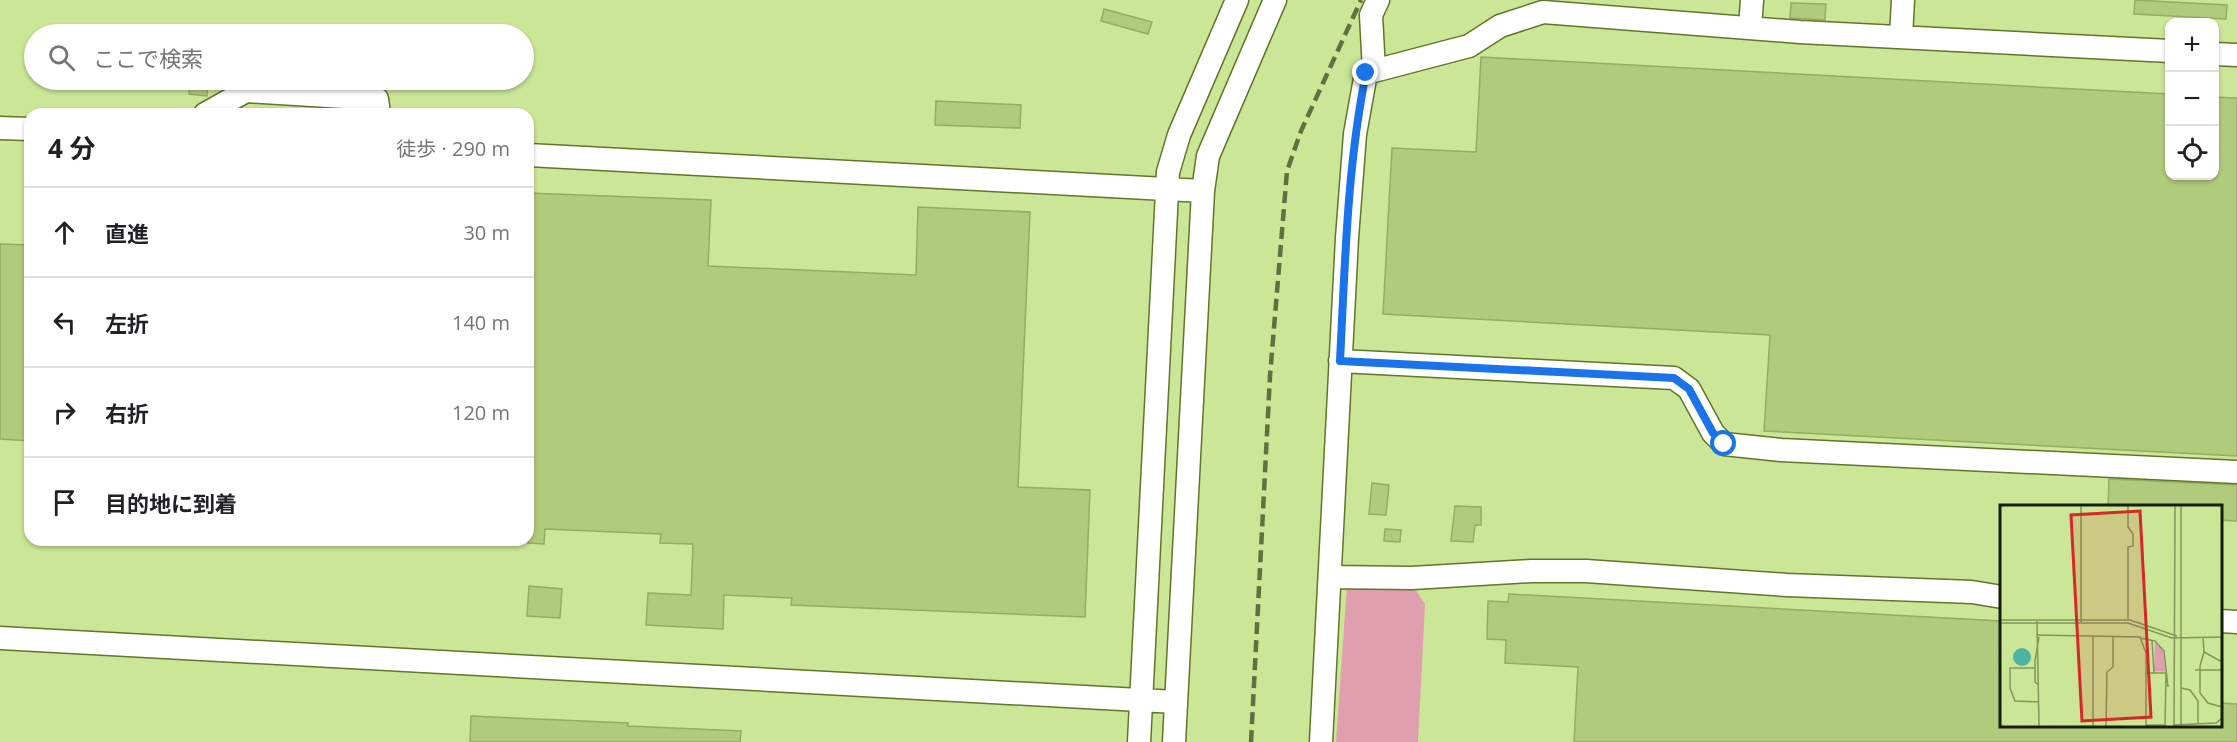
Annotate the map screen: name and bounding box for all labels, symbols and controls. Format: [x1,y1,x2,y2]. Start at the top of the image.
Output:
map controls [2165,18,2219,180]
button: + [2165,18,2219,72]
search box [24,24,534,90]
icon: search [45,41,78,74]
text: ここで検索 [93,43,203,73]
route end [1352,59,1378,85]
button: − [2165,72,2219,126]
button: locate [2165,126,2219,180]
text: 4 分 [48,130,96,166]
text: 徒歩 · 290 m [396,135,510,162]
icon: ahead [48,216,81,249]
text: 直進 [105,218,149,248]
text: 30 m [463,219,510,246]
icon: left [48,306,81,339]
text: 左折 [105,308,149,338]
text: 140 m [452,309,510,336]
icon: right [48,396,81,429]
text: 右折 [105,398,149,428]
text: 120 m [452,399,510,426]
route start [1710,430,1736,456]
icon: arrive [48,486,81,519]
text: 目的地に到着 [105,488,237,518]
inset map [2000,505,2222,727]

